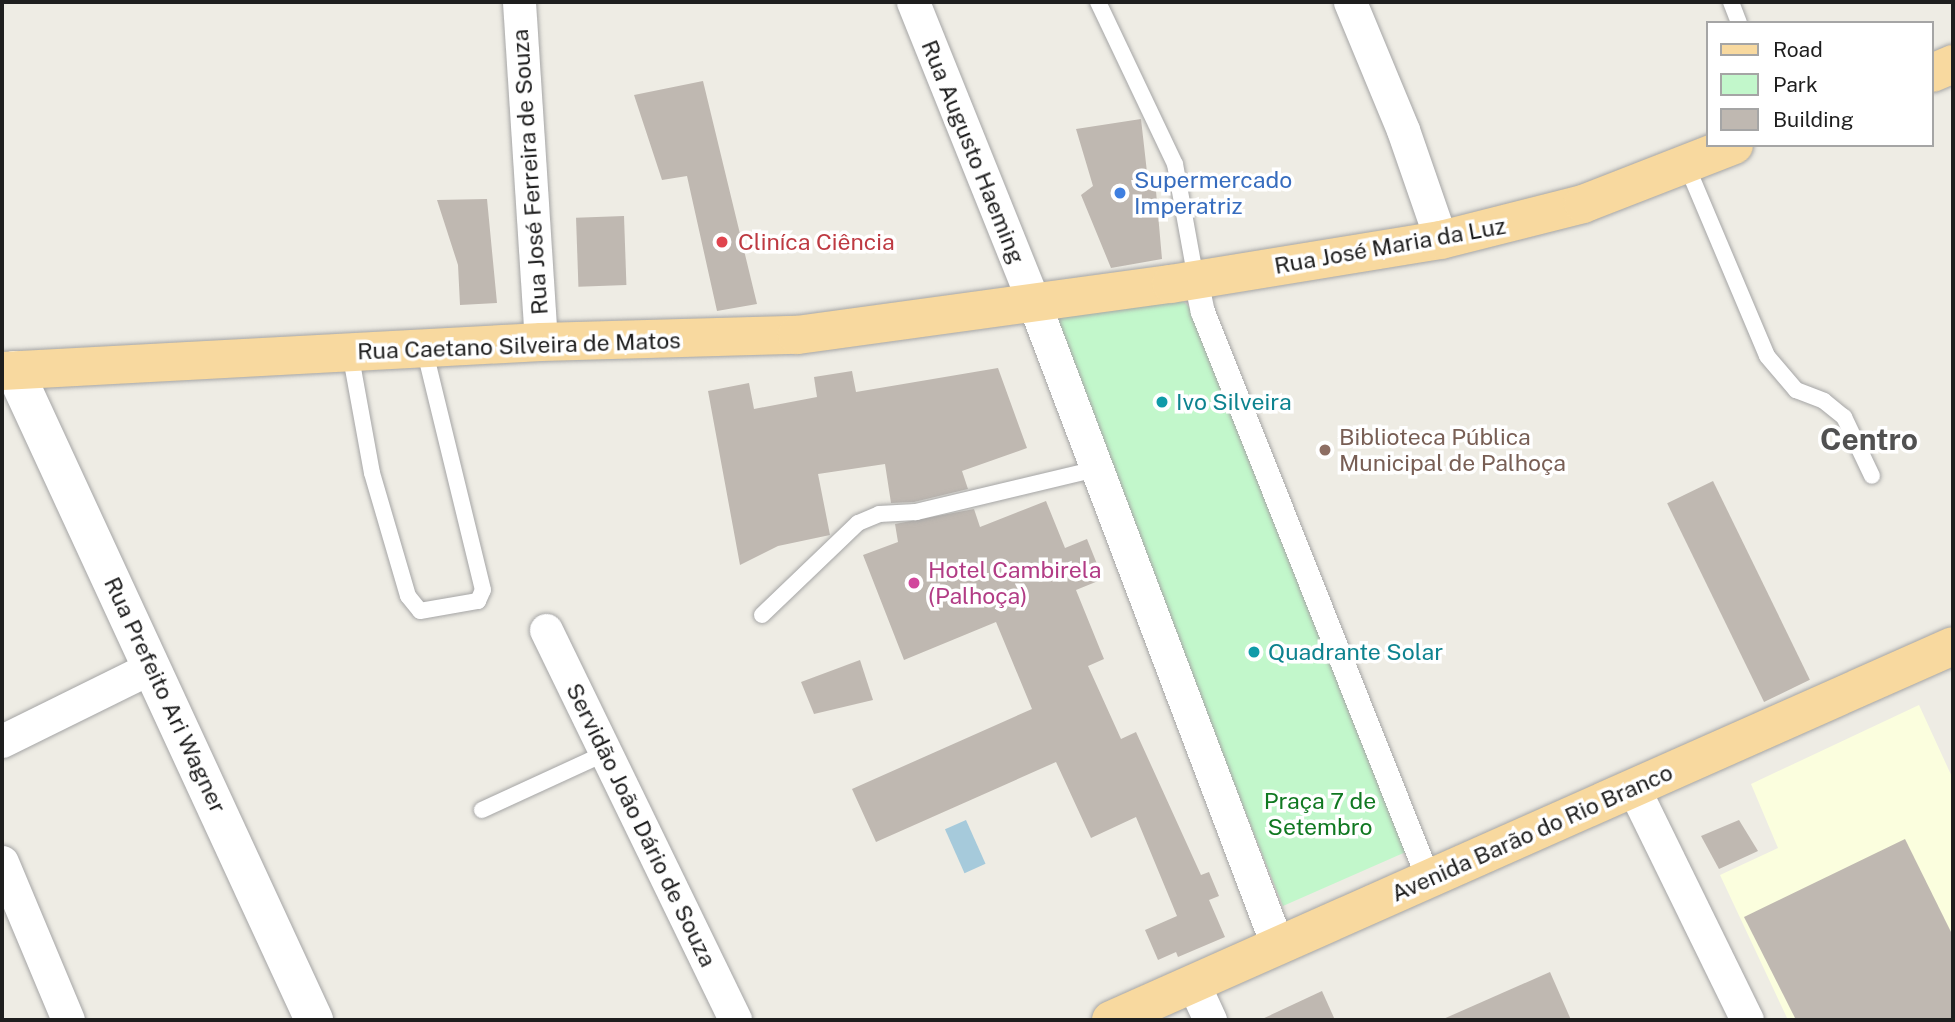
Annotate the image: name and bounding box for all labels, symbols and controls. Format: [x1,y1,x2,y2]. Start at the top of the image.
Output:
legend [1706,21,1934,147]
street label: Rua José Ferreira de Souza [506,28,554,316]
street label: Rua Augusto Haeming [915,36,1031,268]
text: Road [1773,37,1823,62]
text: Park [1773,72,1818,97]
text: Building [1773,107,1854,132]
place label: Supermercado Imperatriz [1134,166,1292,220]
marker: Supermercado Imperatriz [1112,185,1128,201]
street label: Rua José Maria da Luz [1272,212,1508,280]
place label: Cliníca Ciência [738,228,895,256]
marker: Cliníca Ciência [712,232,732,252]
street label: Rua Caetano Silveira de Matos [356,327,682,365]
place label: Ivo Silveira [1176,388,1292,416]
marker: Ivo Silveira [1154,394,1170,410]
district label: Centro [1820,421,1918,457]
place label: Biblioteca Pública Municipal de Palhoça [1339,423,1567,477]
marker: Biblioteca Pública Municipal de Palhoça [1317,442,1333,458]
place label: Hotel Cambirela (Palhoça) [928,556,1101,610]
street label: Rua Prefeito Ari Wagner [98,572,232,818]
marker: Hotel Cambirela (Palhoça) [906,575,922,591]
place label: Quadrante Solar [1268,638,1443,666]
marker: Quadrante Solar [1246,644,1262,660]
street label: Servidão João Dário de Souza [560,678,722,972]
street label: Avenida Barão do Rio Branco [1387,758,1677,908]
park label: Praça 7 de Setembro [1264,787,1376,841]

